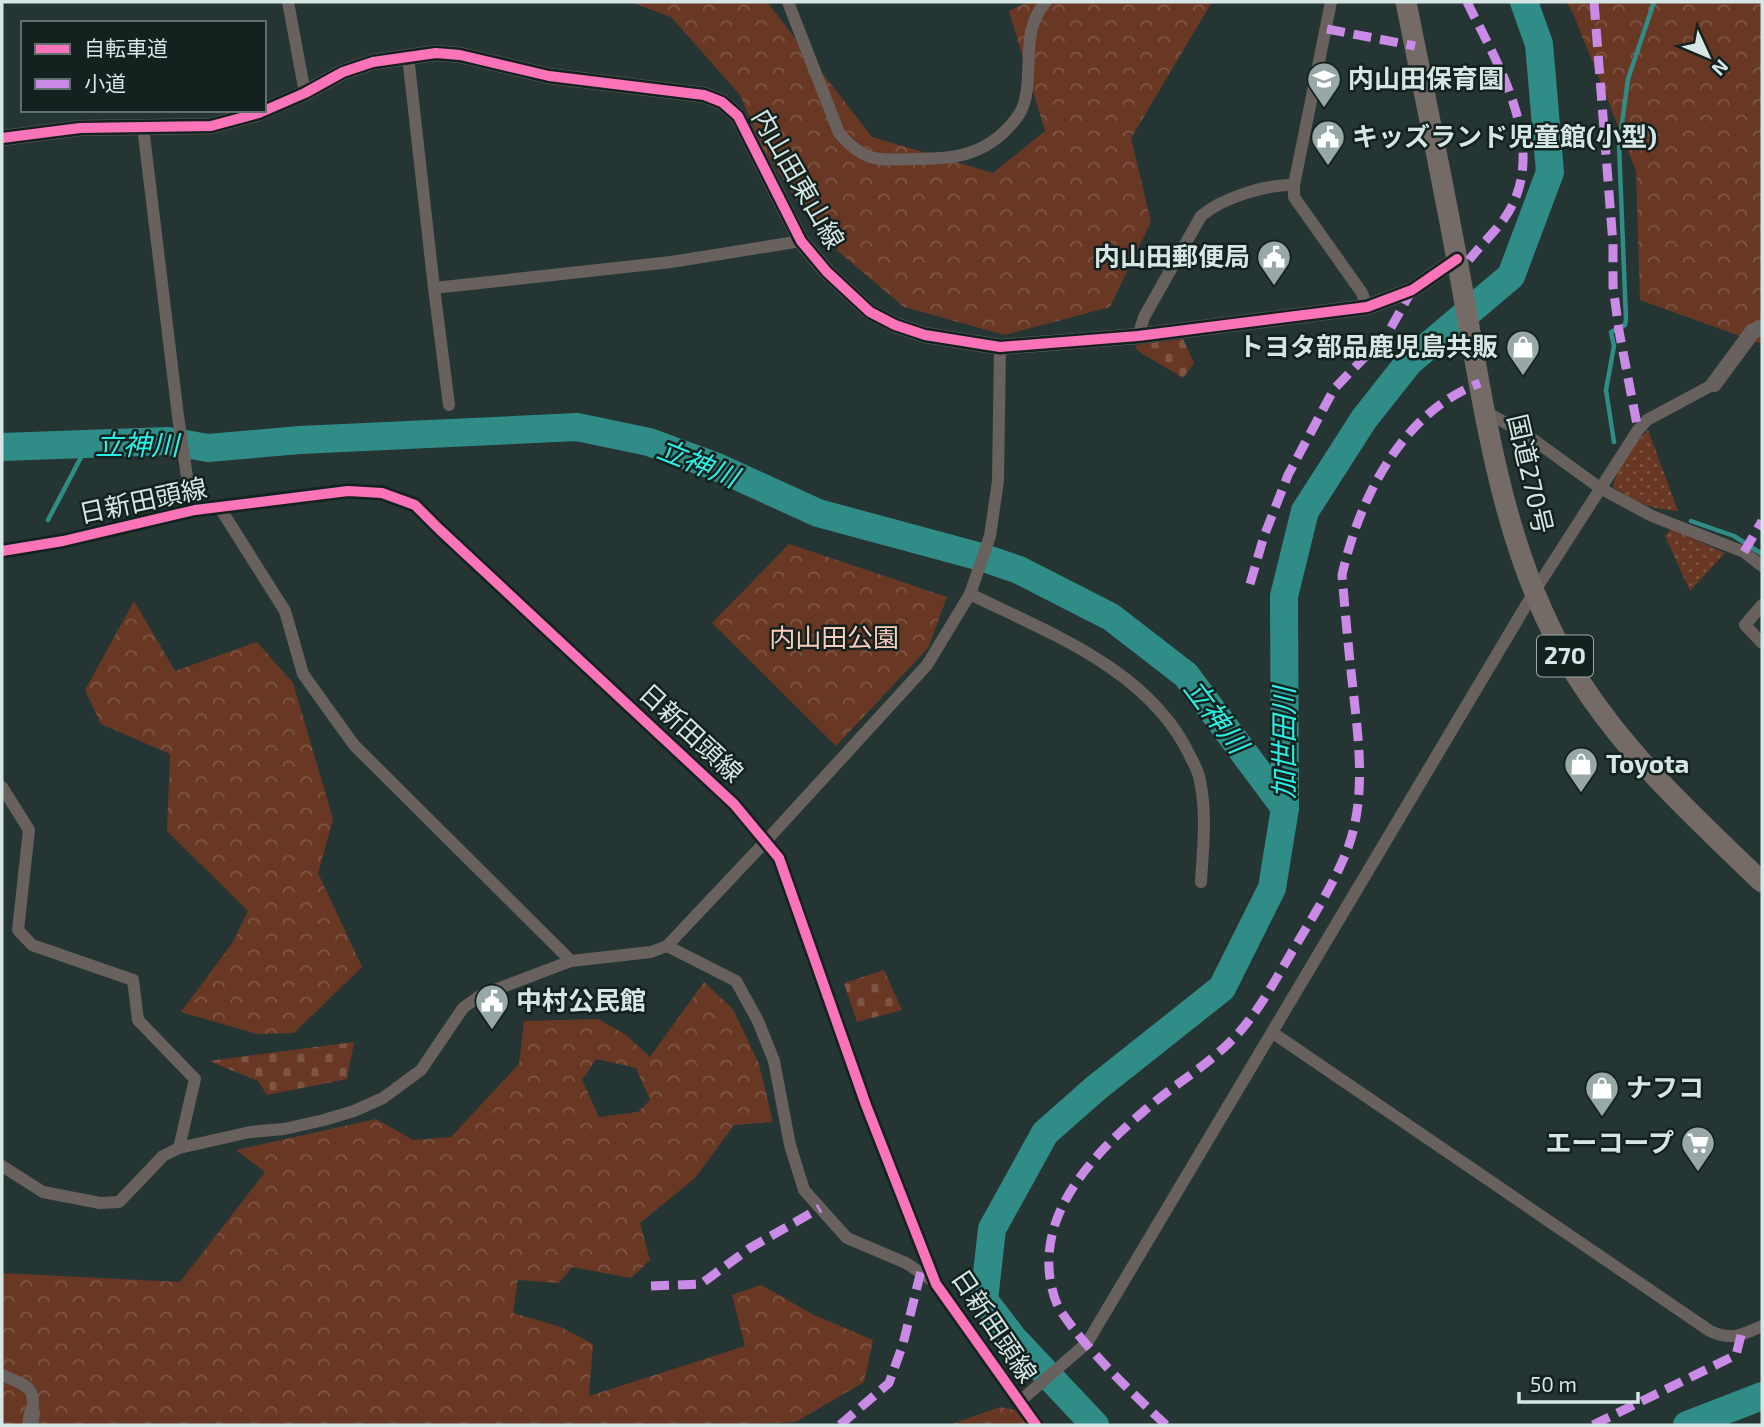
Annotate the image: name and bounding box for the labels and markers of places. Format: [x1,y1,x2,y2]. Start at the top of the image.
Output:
school or university icon: 内山田保育園 [1305,60,1343,109]
place label: 内山田保育園 [1348,62,1504,93]
public building icon: キッズランド児童館(小型) [1309,118,1347,167]
place label: キッズランド児童館(小型) [1352,120,1657,151]
public building icon: 内山田郵便局 [1255,238,1293,287]
place label: 内山田郵便局 [1094,240,1250,271]
shop icon: トヨタ部品鹿児島共販 [1504,328,1542,377]
place label: トヨタ部品鹿児島共販 [1238,330,1498,361]
shop icon: Toyota [1562,745,1600,794]
place label: Toyota [1606,747,1689,779]
public building icon: 中村公民館 [473,982,511,1031]
place label: 中村公民館 [516,984,646,1015]
shop icon: ナフコ [1583,1069,1621,1118]
place label: ナフコ [1626,1071,1704,1102]
supermarket icon: エーコープ [1679,1124,1717,1173]
place label: エーコープ [1546,1126,1674,1157]

